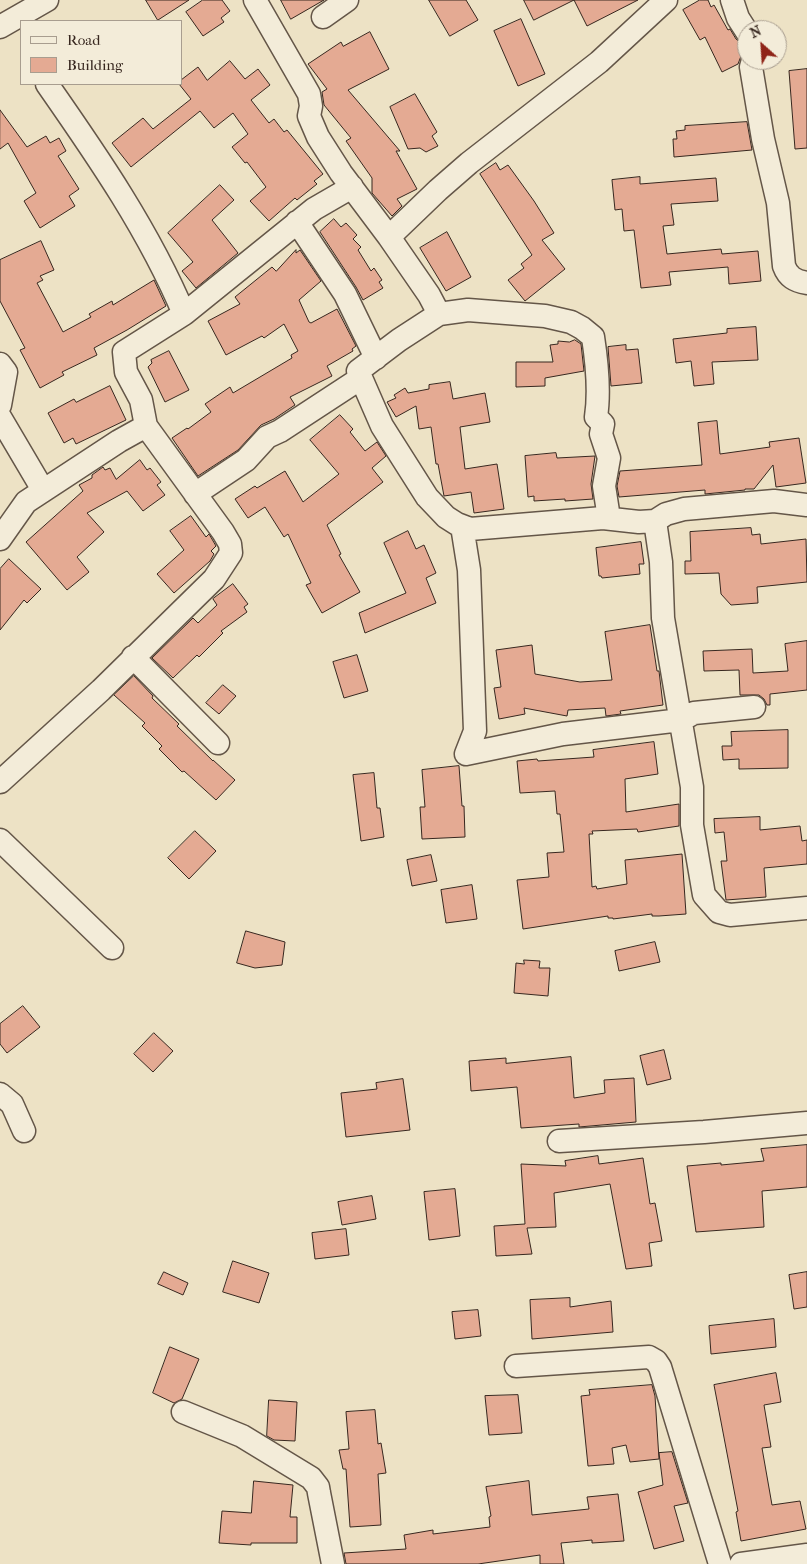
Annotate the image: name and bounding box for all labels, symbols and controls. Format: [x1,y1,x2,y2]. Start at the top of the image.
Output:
legend [20,20,182,85]
north arrow [737,20,787,70]
text: N [747,22,764,42]
text: Road [67,31,100,49]
text: Building [67,56,123,74]

